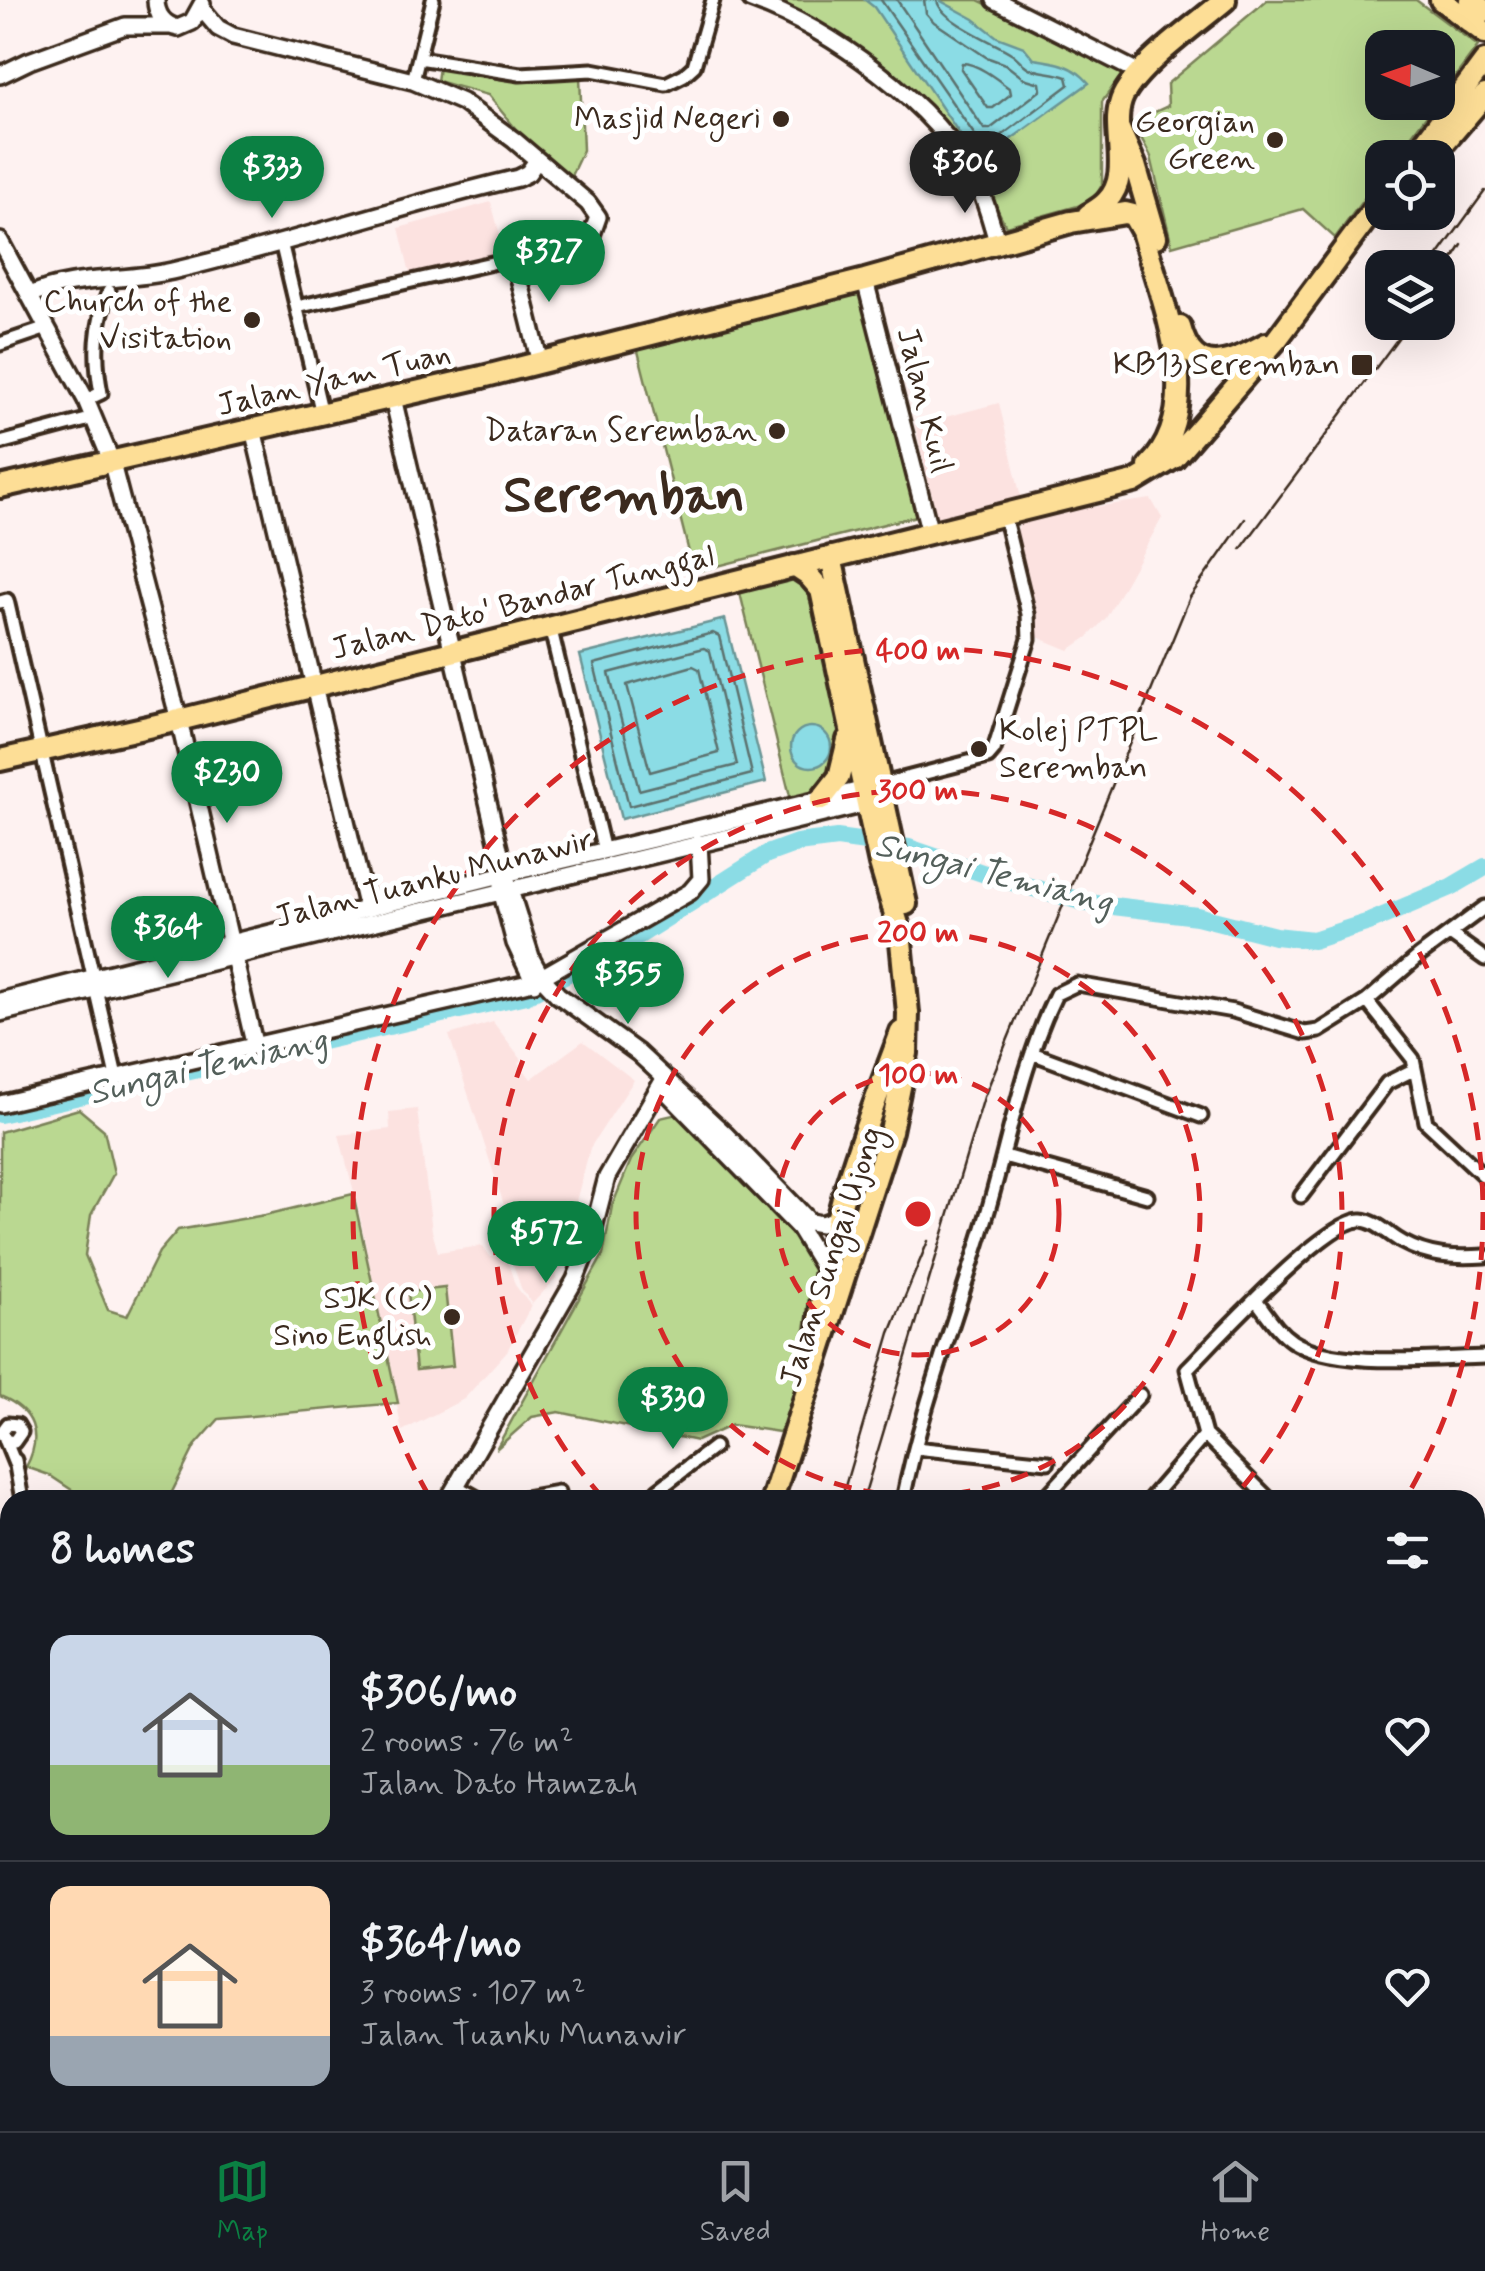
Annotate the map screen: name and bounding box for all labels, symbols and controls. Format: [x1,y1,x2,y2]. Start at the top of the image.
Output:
north arrow [1365,30,1455,120]
map controls [1365,30,1455,340]
place label: Masjid Negeri [574,98,761,142]
place label: Georgian Green [1135,101,1255,180]
marker: Masjid Negeri [770,108,792,130]
marker: Georgian Green [1264,129,1286,151]
pin: $306 [906,131,1024,216]
pin: $333 [213,136,331,221]
button: locate [1365,140,1455,230]
text: $306 [932,142,998,184]
text: $333 [242,147,302,189]
pin: $327 [490,220,608,305]
text: $327 [515,231,583,273]
button: layers [1365,250,1455,340]
place label: Church of the Visitation [43,281,232,360]
marker: Church of the Visitation [241,309,263,331]
street label: Jalan Kuil [886,323,962,477]
street label: Jalan Yam Tuan [213,333,455,427]
place label: KB13 Seremban [1113,344,1340,386]
marker: KB13 Seremban [1349,352,1375,378]
place label: Dataran Seremban [485,410,757,452]
marker: Dataran Seremban [766,420,788,442]
district label: Seremban [503,463,745,531]
street label: Jalan Dato' Bandar Tunggal [327,535,719,674]
text: 400 m [876,632,960,671]
place label: Kolej PTPL Seremban [999,710,1158,789]
marker: Kolej PTPL Seremban [968,738,990,760]
pin: $230 [168,741,286,826]
text: $230 [193,752,261,794]
text: 300 m [878,772,958,811]
street label: Jalan Tuanku Munawir [270,819,598,939]
water label: Sungai Temiang [870,822,1118,929]
pin: $364 [109,896,227,981]
text: $364 [133,907,203,949]
text: 200 m [877,914,959,953]
pin: $355 [569,942,687,1027]
text: $355 [594,953,662,995]
water label: Sungai Temiang [84,1017,333,1120]
text: 100 m [878,1056,958,1095]
street label: Jalan Sungai Ujong [770,1121,896,1393]
centre of rings [900,1196,936,1232]
pin: $572 [487,1201,605,1286]
text: $572 [509,1212,583,1254]
place label: SJK (C) Sino English [273,1278,432,1360]
marker: SJK (C) Sino English [441,1306,463,1328]
pin: $330 [614,1367,732,1452]
text: $330 [640,1378,706,1420]
text: 8 homes [50,1523,195,1578]
icon: filters [1380,1523,1435,1578]
text: $306/mo [360,1666,517,1721]
icon: home [130,1675,250,1795]
icon: heart [1380,1708,1435,1763]
text: 2 rooms · 76 m² [360,1721,573,1763]
text: Jalan Dato Hamzah [360,1763,638,1805]
text: $364/mo [360,1917,521,1972]
icon: home [130,1926,250,2046]
icon: heart [1380,1959,1435,2014]
text: 3 rooms · 107 m² [360,1972,585,2014]
text: Jalan Tuanku Munawir [360,2014,687,2056]
tab: Map [215,2154,270,2251]
tab: Saved [700,2154,771,2251]
tab: Home [1200,2154,1270,2251]

